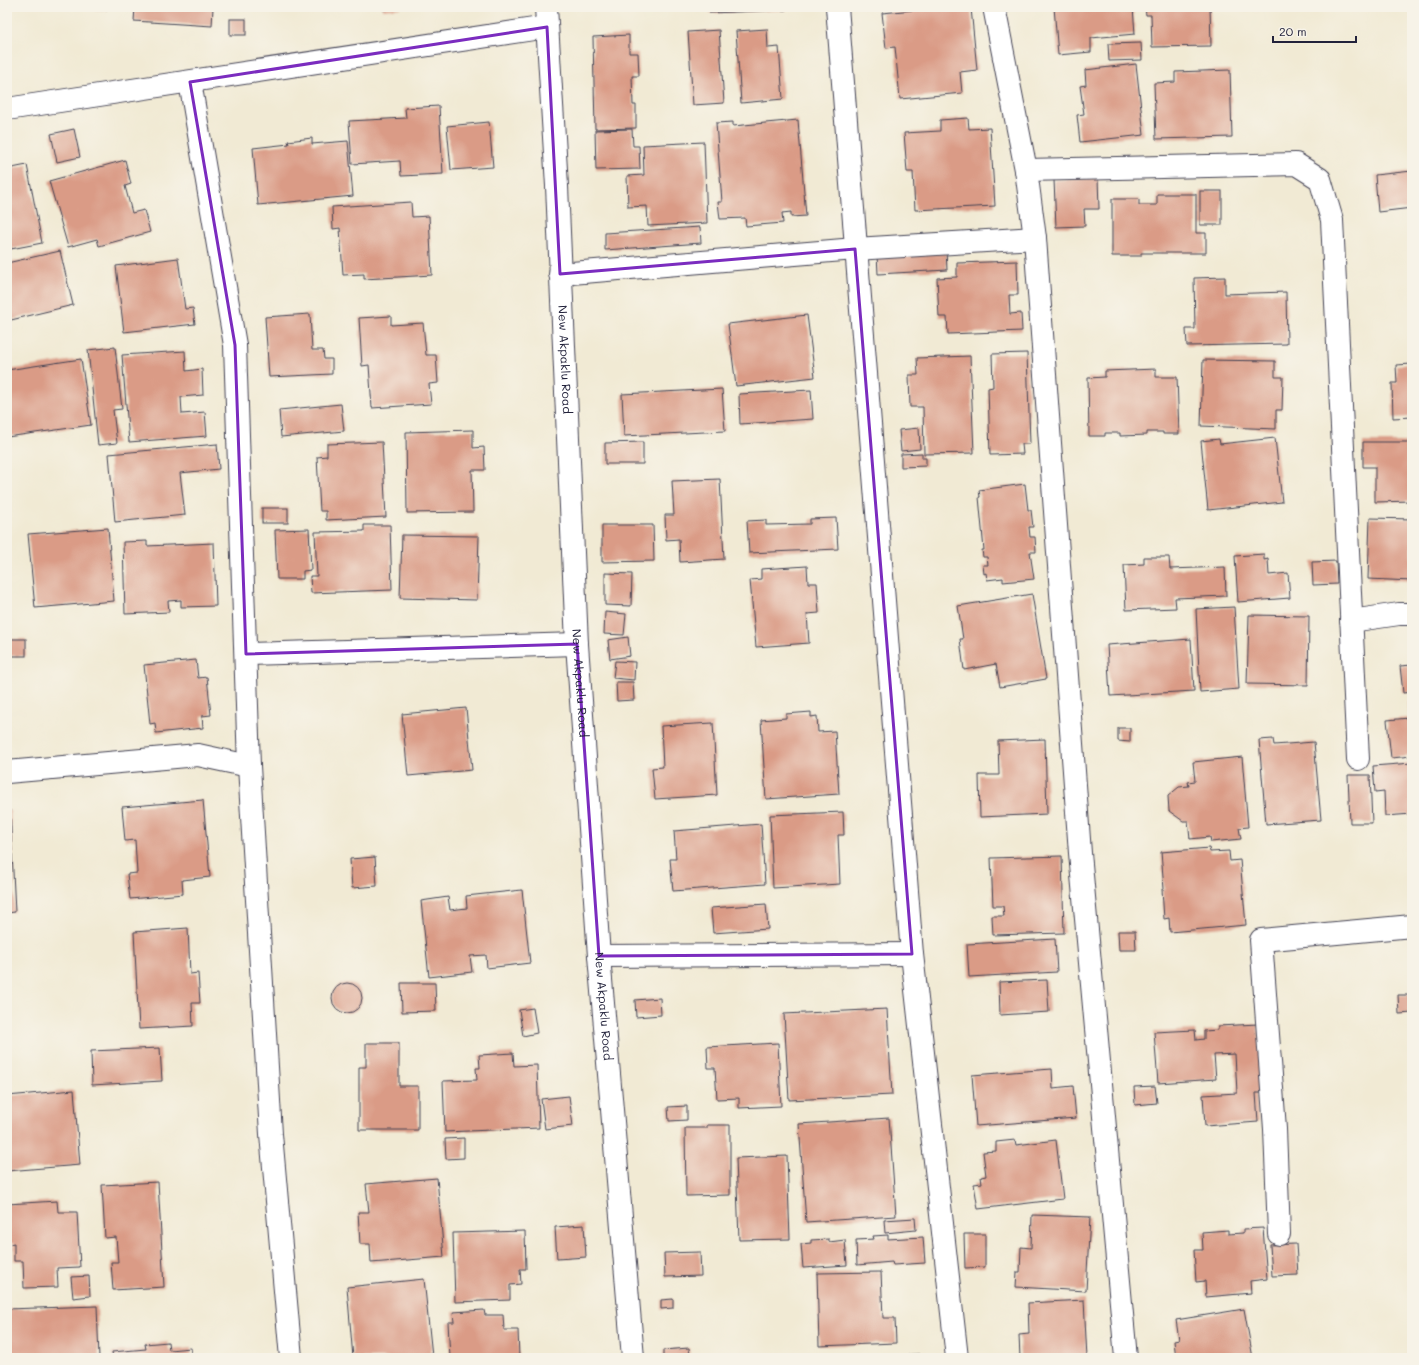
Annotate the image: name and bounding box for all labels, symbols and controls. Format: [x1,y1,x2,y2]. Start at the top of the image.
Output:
scale bar [1273,18,1356,44]
text: 20 m [1279,23,1307,39]
street label: New Akpaklu Road [555,305,576,415]
street label: New Akpaklu Road [569,628,593,738]
street label: New Akpaklu Road [592,951,617,1061]

